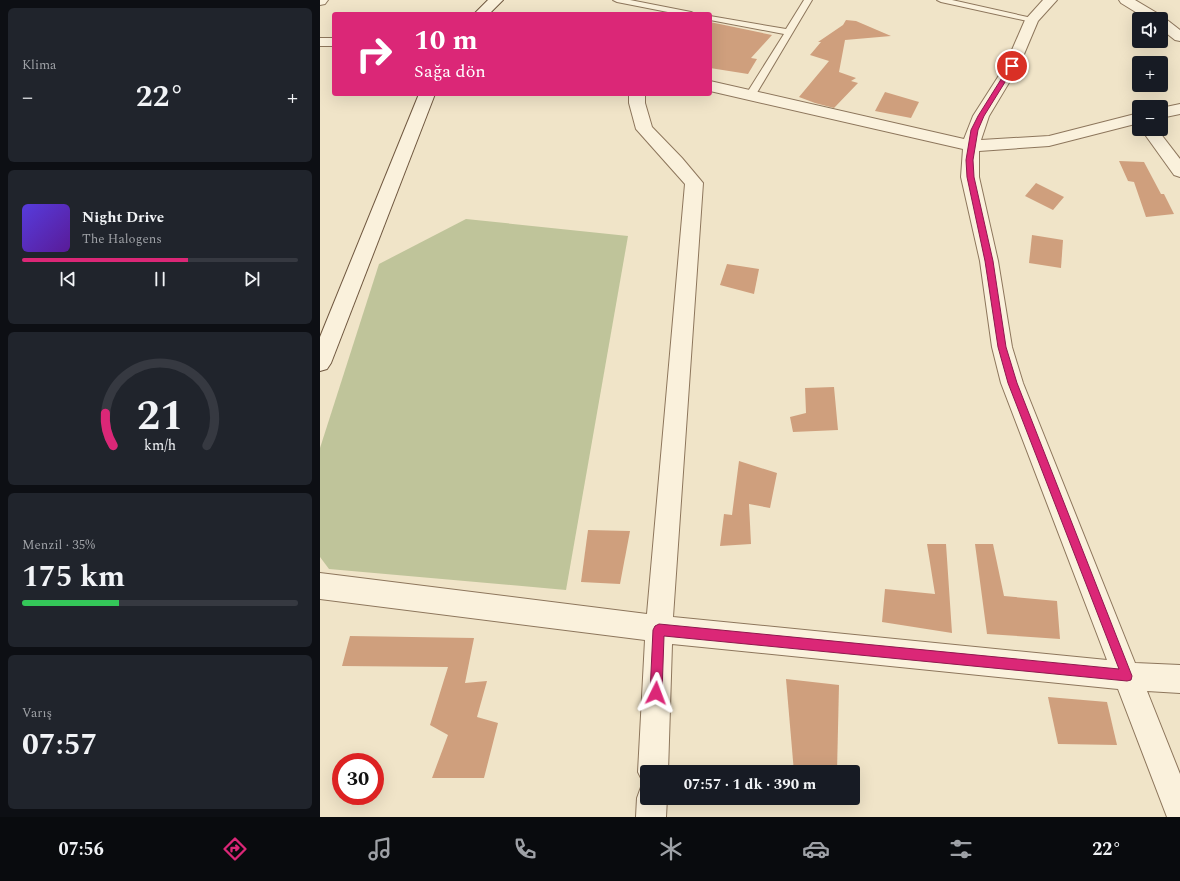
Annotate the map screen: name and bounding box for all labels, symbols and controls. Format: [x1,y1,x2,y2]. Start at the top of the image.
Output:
map controls [1132,12,1168,136]
button: sound [1132,12,1168,48]
text: 10 m [414,19,478,62]
icon: right [348,28,400,80]
pin [995,49,1029,83]
text: Klima [22,55,56,75]
icon: arrive [1001,55,1023,77]
button: + [1132,56,1168,92]
text: Sağa dön [414,58,486,85]
text: 22° [136,74,184,120]
text: − [22,81,33,114]
text: + [287,81,298,114]
button: − [1132,100,1168,136]
text: Night Drive [82,206,164,229]
text: The Halogens [82,229,162,249]
icon: previous [57,268,79,290]
icon: pause [149,268,171,290]
icon: next [241,268,263,290]
text: 21 [137,385,183,448]
text: km/h [144,435,176,457]
text: Menzil · 35% [22,535,95,555]
text: 175 km [22,554,125,600]
position arrow [635,672,677,714]
text: Varış [22,703,52,723]
text: 07:57 [22,722,97,768]
speed limit sign: 30 [332,753,384,805]
text: 07:57 · 1 dk · 390 m [684,773,816,796]
icon: directions [221,835,249,863]
icon: music [366,835,394,863]
icon: phone [511,835,539,863]
icon: climate [657,835,685,863]
icon: car [802,835,830,863]
icon: filters [947,835,975,863]
text: 07:56 [59,836,104,863]
text: 22° [1092,836,1121,863]

